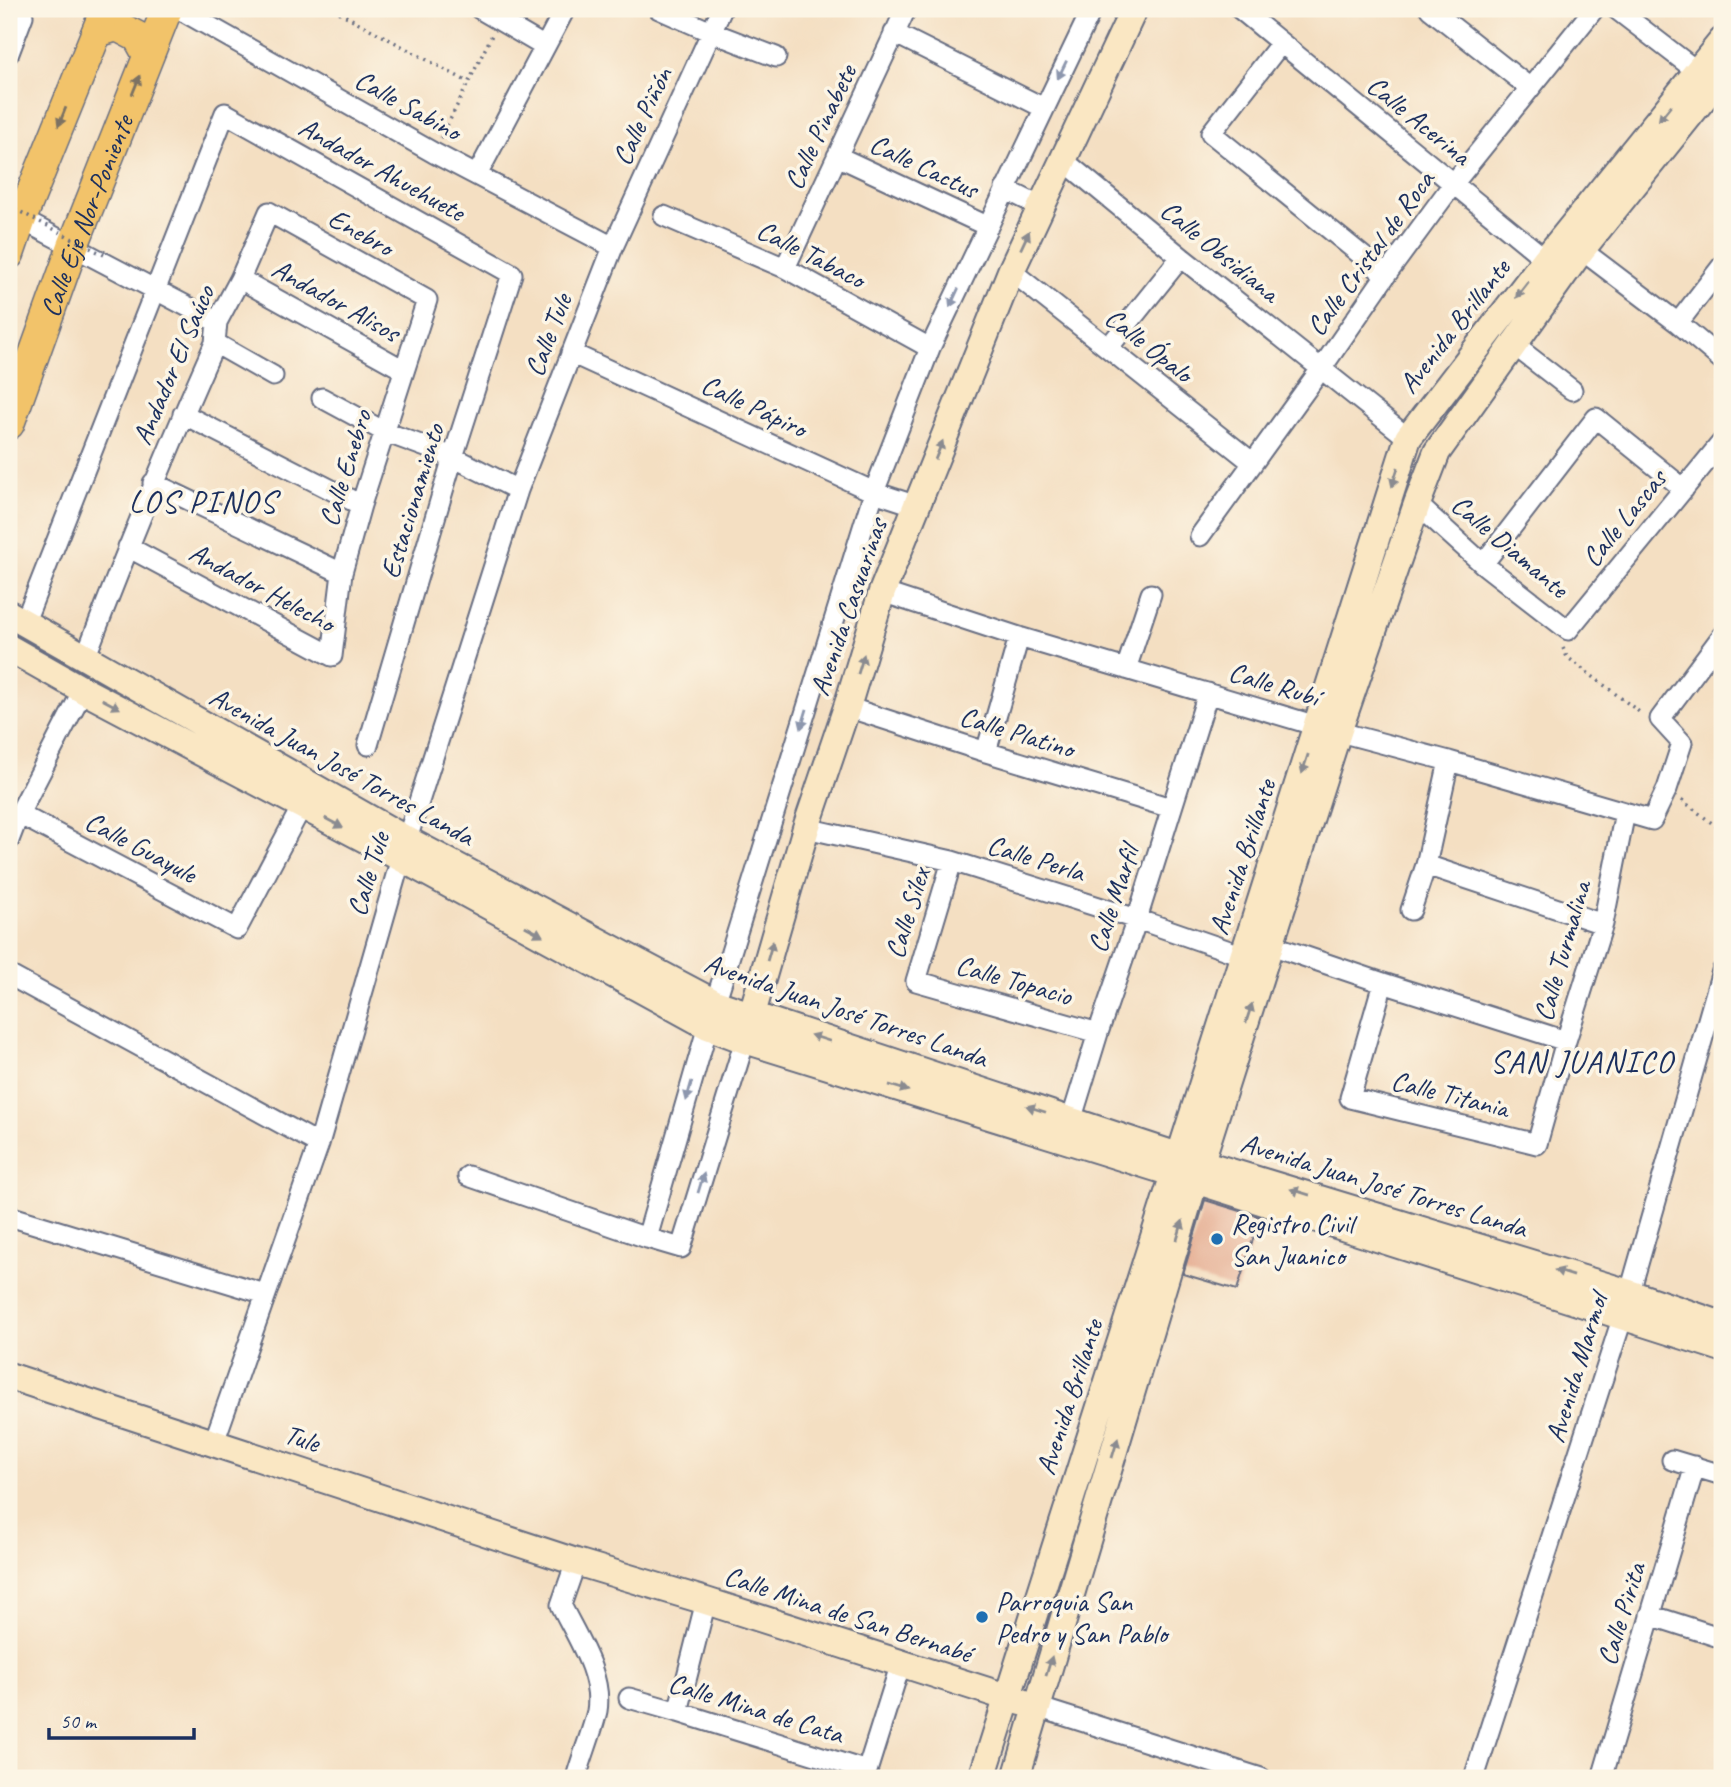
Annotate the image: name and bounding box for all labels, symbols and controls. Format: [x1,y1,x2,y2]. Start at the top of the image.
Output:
street label: Calle Pinabete [776,57,865,195]
street label: Calle Piñón [604,60,680,171]
one-way arrow [1056,60,1068,80]
street label: Calle Sabino [349,62,470,150]
street label: Calle Acerina [1360,67,1479,174]
one-way arrow [130,75,141,96]
one-way arrow [1657,104,1672,122]
one-way arrow [56,107,67,128]
street label: Calle Eje Nor-Poniente [32,108,141,321]
street label: Andador Ahuehuete [293,109,473,230]
street label: Calle Cactus [864,126,986,207]
street label: Calle Cristal de Roca [1298,162,1443,342]
street label: Calle Obsidiana [1153,192,1289,311]
street label: Enebro [322,200,402,265]
street label: Calle Tabaco [751,212,874,297]
one-way arrow [1020,230,1031,250]
street label: Avenida Brillante [1391,250,1519,400]
street label: Andador Alisos [266,251,408,351]
street label: Andador El Saúco [124,278,223,450]
one-way arrow [1514,281,1529,299]
street label: Calle Tule [516,287,580,381]
one-way arrow [948,288,959,308]
street label: Calle Ópalo [1098,300,1202,392]
street label: Calle Pápiro [696,366,815,447]
street label: Calle Enebro [311,404,380,530]
street label: Estacionamiento [372,418,453,582]
one-way arrow [934,440,945,461]
street label: Calle Lascas [1574,460,1675,574]
one-way arrow [1390,467,1400,488]
district label: LOS PINOS [129,481,282,522]
street label: Calle Diamante [1444,487,1577,606]
street label: Avenida Casuarinas [801,512,895,700]
street label: Andador Helecho [183,534,343,641]
one-way arrow [856,653,866,674]
street label: Calle Rubí [1225,654,1329,716]
street label: Avenida Juan José Torres Landa [204,679,482,854]
one-way arrow [102,698,122,710]
street label: Calle Platino [956,698,1081,767]
one-way arrow [798,709,808,730]
one-way arrow [1299,754,1309,775]
street label: Avenida Brillante [1200,773,1284,939]
street label: Calle Guayule [79,803,204,892]
one-way arrow [324,817,344,828]
street label: Calle Tule [339,826,398,920]
street label: Calle Perla [983,827,1090,890]
street label: Calle Marfil [1079,836,1148,957]
street label: Calle Sílex [877,861,938,963]
street label: Calle Turmalina [1525,875,1599,1025]
one-way arrow [524,925,544,937]
one-way arrow [766,940,776,961]
street label: Avenida Juan José Torres Landa [700,945,994,1076]
street label: Calle Topacio [952,947,1078,1014]
one-way arrow [1244,1003,1255,1024]
one-way arrow [810,1032,831,1042]
district label: SAN JUANICO [1490,1041,1675,1082]
street label: Calle Titania [1388,1063,1515,1126]
one-way arrow [684,1081,694,1102]
one-way arrow [889,1083,910,1093]
one-way arrow [1025,1103,1046,1114]
street label: Avenida Juan José Torres Landa [1237,1125,1533,1246]
one-way arrow [696,1172,707,1193]
one-way arrow [1289,1186,1310,1197]
place label: Registro Civil San Juanico [1231,1206,1359,1273]
one-way arrow [1176,1219,1186,1240]
marker: Registro Civil San Juanico [1209,1231,1225,1247]
one-way arrow [1554,1267,1575,1277]
street label: Avenida Marmol [1537,1284,1617,1447]
street label: Avenida Brillante [1027,1313,1111,1479]
street label: Tule [280,1416,326,1461]
one-way arrow [1110,1437,1120,1458]
street label: Calle Pirita [1589,1557,1654,1669]
street label: Calle Mina de San Bernabé [720,1558,980,1672]
place label: Parroquia San Pedro y San Pablo [996,1584,1170,1651]
marker: Parroquia San Pedro y San Pablo [974,1609,990,1625]
one-way arrow [1044,1655,1055,1676]
street label: Calle Mina de Cata [664,1665,849,1752]
scale bar [49,1696,194,1740]
text: 50 m [60,1708,98,1734]

